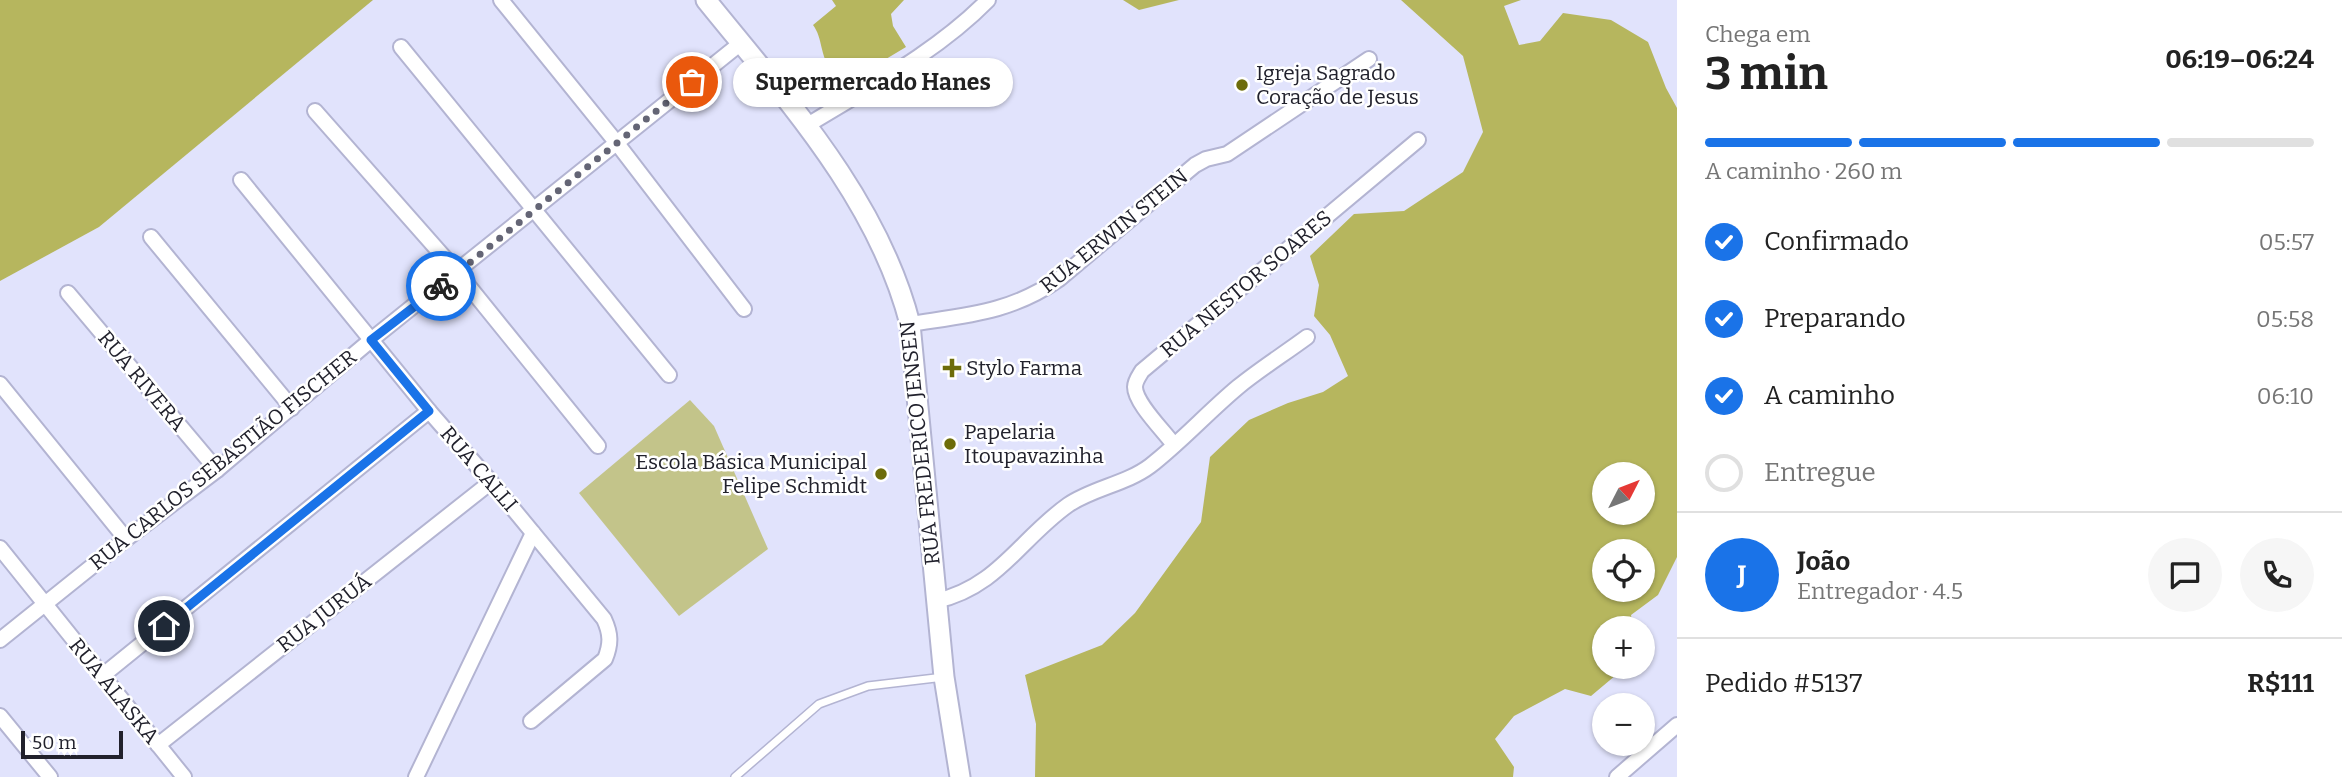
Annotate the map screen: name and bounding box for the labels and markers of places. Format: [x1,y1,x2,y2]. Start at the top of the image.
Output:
pin [662,52,722,112]
callout: Supermercado Hanes [734,57,1014,106]
place label: Igreja Sagrado Coração de Jesus [1256,60,1419,110]
marker: Igreja Sagrado Coração de Jesus [1234,77,1250,93]
place label: Stylo Farma [966,355,1083,381]
marker: Stylo Farma [944,360,960,376]
place label: Papelaria Itoupavazinha [964,419,1104,469]
marker: Papelaria Itoupavazinha [942,436,958,452]
place label: Escola Básica Municipal Felipe Schmidt [635,449,867,499]
marker: Escola Básica Municipal Felipe Schmidt [873,466,889,482]
pin [134,596,194,656]

